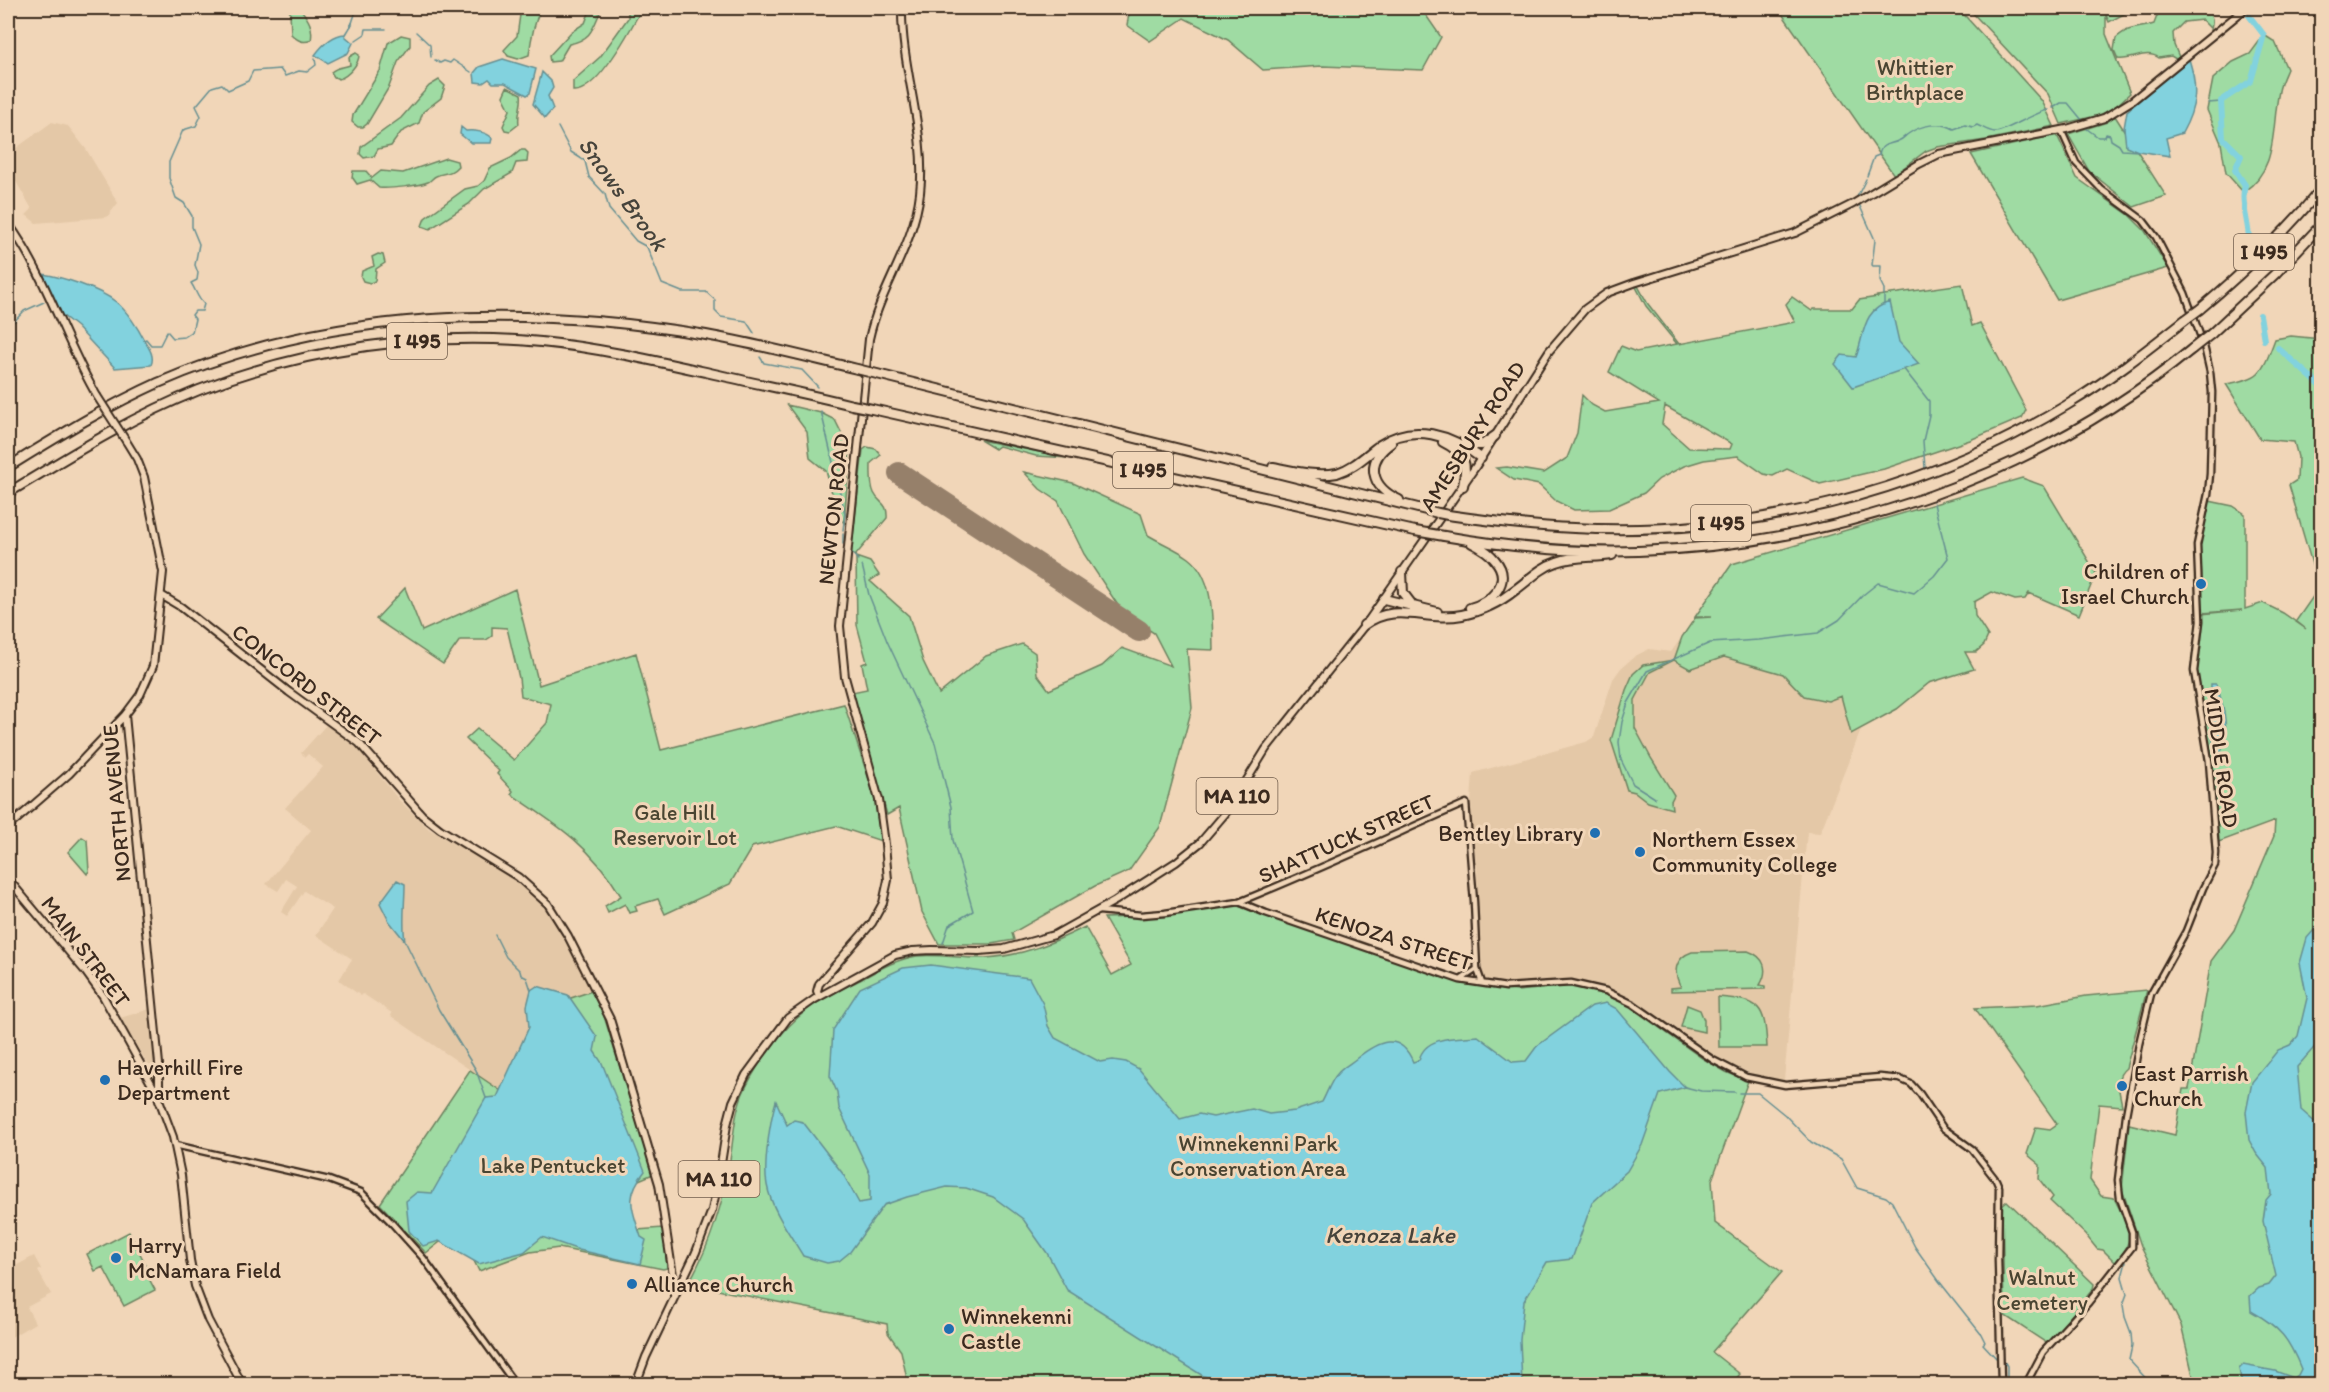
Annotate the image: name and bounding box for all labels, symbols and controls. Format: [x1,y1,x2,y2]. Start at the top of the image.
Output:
park label: Whittier Birthplace [1866,54,1964,106]
water label: Snows Brook [573,131,675,257]
road number: I 495 [2234,234,2294,270]
road number: I 495 [387,323,447,359]
street label: AMESBURY ROAD [1414,356,1531,517]
street label: NEWTON ROAD [812,432,855,586]
road number: I 495 [1113,452,1173,488]
road number: I 495 [1691,505,1751,541]
place label: Children of Israel Church [2061,558,2190,610]
marker: Children of Israel Church [2194,577,2208,591]
street label: CONCORD STREET [227,618,387,752]
street label: MIDDLE ROAD [2198,687,2245,830]
street label: NORTH AVENUE [96,723,137,883]
road number: MA 110 [1196,778,1278,814]
street label: SHATTUCK STREET [1254,787,1439,889]
park label: Gale Hill Reservoir Lot [613,799,737,851]
place label: Bentley Library [1438,820,1584,847]
marker: Bentley Library [1588,826,1602,840]
place label: Northern Essex Community College [1652,826,1837,878]
marker: Northern Essex Community College [1633,845,1647,859]
street label: MAIN STREET [35,890,136,1013]
street label: KENOZA STREET [1312,900,1476,977]
place label: Haverhill Fire Department [117,1054,243,1106]
place label: East Parrish Church [2134,1060,2249,1112]
marker: Haverhill Fire Department [98,1073,112,1087]
marker: East Parrish Church [2115,1079,2129,1093]
park label: Winnekenni Park Conservation Area [1170,1130,1346,1182]
park label: Lake Pentucket [481,1152,625,1179]
road number: MA 110 [678,1161,760,1197]
water label: Kenoza Lake [1325,1220,1456,1249]
place label: Harry McNamara Field [128,1232,281,1284]
marker: Harry McNamara Field [109,1251,123,1265]
park label: Walnut Cemetery [1996,1264,2088,1316]
place label: Alliance Church [644,1271,793,1298]
marker: Alliance Church [625,1277,639,1291]
place label: Winnekenni Castle [961,1303,1072,1355]
marker: Winnekenni Castle [942,1322,956,1336]

